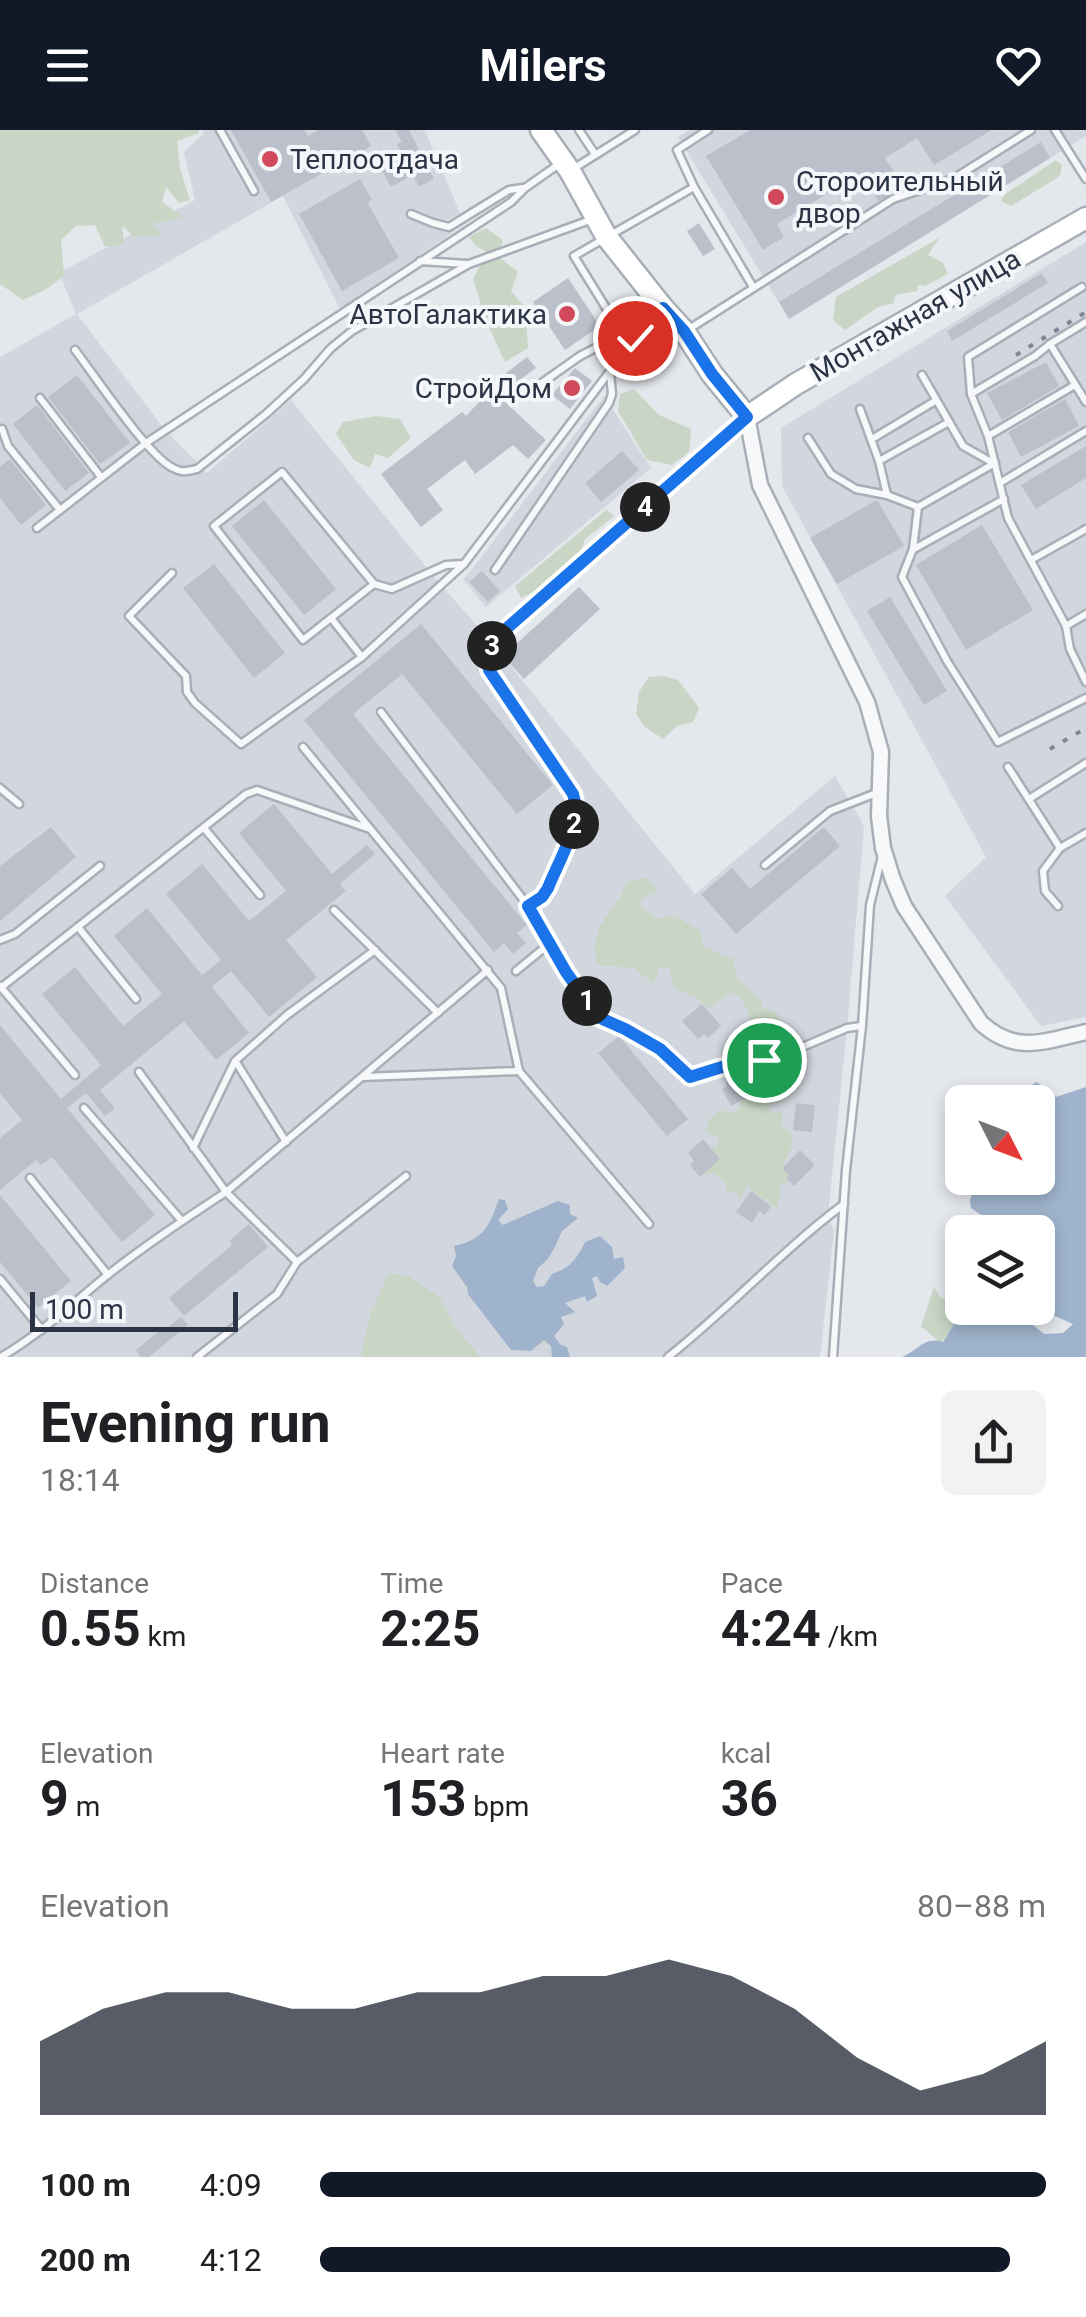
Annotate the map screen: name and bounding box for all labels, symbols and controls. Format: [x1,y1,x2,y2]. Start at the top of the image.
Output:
icon: menu [40,38,95,93]
icon: heart [991,38,1046,93]
text: Milers [479,39,607,92]
place label: Теплоотдача [290,143,459,176]
marker: Теплоотдача [259,148,281,170]
place label: Стороительный двор [796,165,1004,230]
marker: Стороительный двор [765,186,787,208]
street label: Монтажная улица [804,242,1026,389]
pin [593,296,678,381]
place label: АвтоГалактика [350,298,547,331]
marker: АвтоГалактика [556,303,578,325]
icon: check [608,311,663,366]
place label: СтройДом [415,372,552,405]
marker: СтройДом [561,377,583,399]
pin: 4 [620,482,670,532]
text: 4 [637,490,653,523]
pin: 3 [467,621,517,671]
text: 3 [484,629,500,662]
pin: 2 [549,799,599,849]
text: 2 [566,807,582,840]
pin: 1 [562,976,612,1026]
text: 1 [579,984,595,1017]
pin [722,1018,807,1103]
icon: arrive [737,1033,792,1088]
north arrow [945,1085,1055,1195]
map controls [945,1085,1055,1325]
button: layers [945,1215,1055,1325]
scale bar [30,1287,238,1332]
text: 100 m [45,1293,124,1326]
button: share [941,1390,1046,1495]
text: Evening run [40,1391,331,1455]
text: 18:14 [40,1461,120,1499]
text: Distance [40,1567,149,1600]
text: Time [380,1567,443,1600]
text: Pace [721,1567,783,1600]
text: 0.55 [40,1600,141,1658]
text: 2:25 [380,1600,480,1658]
text: 4:24 [721,1600,821,1658]
text: km [141,1620,186,1653]
text: /km [821,1620,878,1653]
text: Elevation [40,1737,153,1770]
text: Heart rate [380,1737,505,1770]
text: kcal [721,1737,771,1770]
text: 9 [40,1770,69,1828]
text: 153 [380,1770,466,1828]
text: 36 [721,1770,778,1828]
text: m [69,1790,100,1823]
text: bpm [466,1790,529,1823]
text: Elevation [40,1887,170,1925]
text: 80–88 m [917,1887,1046,1925]
text: 100 m [40,2166,131,2204]
text: 4:09 [200,2166,262,2204]
text: 200 m [40,2241,131,2279]
text: 4:12 [200,2241,262,2279]

